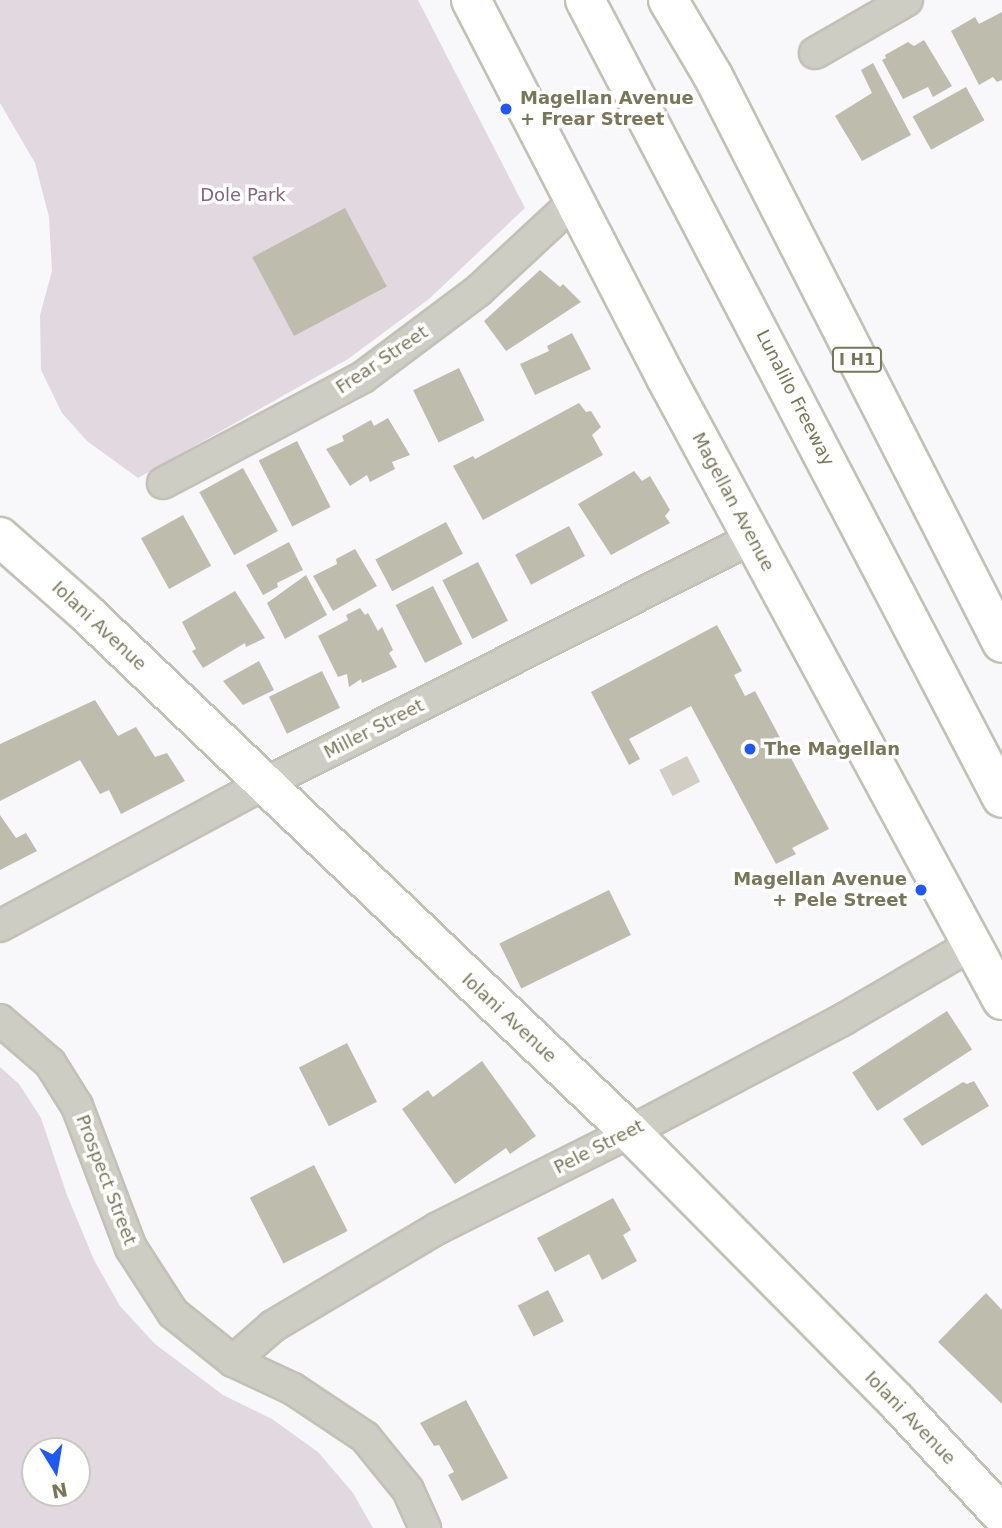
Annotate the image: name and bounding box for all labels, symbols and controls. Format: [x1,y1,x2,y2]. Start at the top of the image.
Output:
place label: Magellan Avenue + Frear Street [520,88,694,130]
marker: Magellan Avenue + Frear Street [498,101,514,117]
park label: Dole Park [200,184,286,206]
street label: Frear Street [332,321,432,399]
street label: Lunalilo Freeway [751,326,839,470]
road number: I H1 [831,348,883,372]
street label: Magellan Avenue [687,429,779,575]
street label: Iolani Avenue [47,577,151,675]
street label: Miller Street [320,695,428,763]
place label: The Magellan [764,738,900,760]
marker: The Magellan [742,741,758,757]
place label: Magellan Avenue + Pele Street [733,869,907,912]
marker: Magellan Avenue + Pele Street [913,882,929,898]
street label: Iolani Avenue [457,969,561,1067]
street label: Prospect Street [71,1112,141,1248]
street label: Pele Street [551,1115,647,1179]
street label: Iolani Avenue [860,1367,960,1469]
north arrow [21,1437,91,1507]
text: N [50,1478,70,1503]

